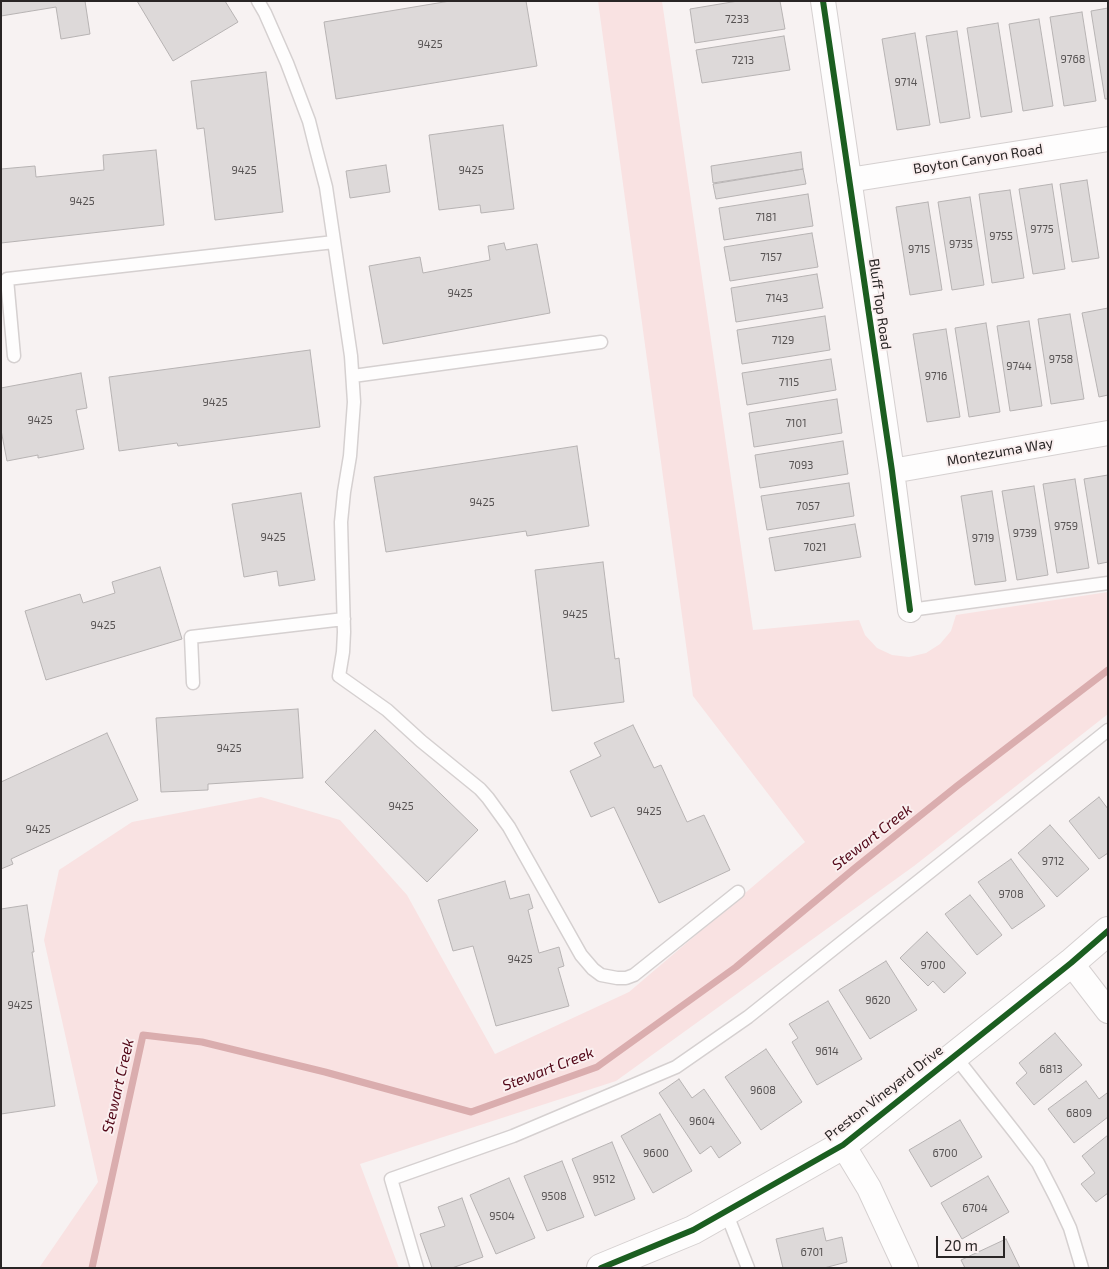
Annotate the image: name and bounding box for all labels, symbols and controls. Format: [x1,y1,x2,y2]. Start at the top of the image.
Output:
house number: 7233 [725,12,749,26]
house number: 9425 [417,37,443,51]
house number: 9768 [1061,52,1085,66]
house number: 7213 [732,53,754,67]
house number: 9714 [894,75,918,89]
street label: Boyton Canyon Road [912,140,1044,178]
house number: 9425 [231,163,257,177]
house number: 9425 [458,163,484,177]
house number: 9425 [69,194,95,208]
house number: 7181 [755,210,777,224]
house number: 9775 [1030,222,1054,236]
house number: 9755 [989,229,1013,243]
house number: 9735 [949,237,973,251]
house number: 9715 [908,242,930,256]
house number: 7157 [760,250,782,264]
street label: Bluff Top Road [865,257,895,351]
house number: 9425 [447,286,473,300]
house number: 7143 [766,291,788,305]
house number: 7129 [772,333,794,347]
house number: 9758 [1049,352,1073,366]
house number: 9744 [1006,359,1032,373]
house number: 9716 [925,369,947,383]
house number: 7115 [779,375,799,389]
house number: 9425 [202,395,228,409]
house number: 9425 [27,413,53,427]
house number: 7101 [785,416,807,430]
street label: Montezuma Way [946,434,1054,470]
house number: 7093 [789,458,813,472]
house number: 9425 [469,495,495,509]
house number: 7057 [796,499,820,513]
house number: 9759 [1054,519,1078,533]
house number: 9739 [1013,526,1037,540]
house number: 9425 [260,530,286,544]
house number: 9719 [972,531,994,545]
house number: 7021 [804,540,826,554]
house number: 9425 [562,607,588,621]
house number: 9425 [90,618,116,632]
house number: 9425 [216,741,242,755]
house number: 9425 [388,799,414,813]
water label: Stewart Creek [828,800,916,874]
house number: 9425 [636,804,662,818]
house number: 9425 [25,822,51,836]
house number: 9712 [1042,854,1064,868]
house number: 9708 [998,887,1024,901]
house number: 9425 [507,952,533,966]
house number: 9700 [920,958,946,972]
house number: 9620 [865,993,891,1007]
house number: 9425 [7,998,33,1012]
water label: Stewart Creek [98,1037,138,1135]
street label: Preston Vineyard Drive [822,1042,946,1144]
water label: Stewart Creek [500,1043,596,1095]
house number: 9614 [815,1044,839,1058]
house number: 6813 [1039,1062,1063,1076]
house number: 9608 [750,1083,776,1097]
house number: 6809 [1066,1106,1092,1120]
house number: 9604 [689,1114,715,1128]
house number: 9600 [643,1146,669,1160]
house number: 6700 [932,1146,958,1160]
house number: 9512 [593,1172,615,1186]
house number: 9508 [541,1189,567,1203]
house number: 6704 [962,1201,988,1215]
house number: 9504 [489,1209,515,1223]
scale bar [939,1226,1008,1258]
text: 20 m [944,1236,978,1254]
house number: 6701 [801,1245,823,1259]

